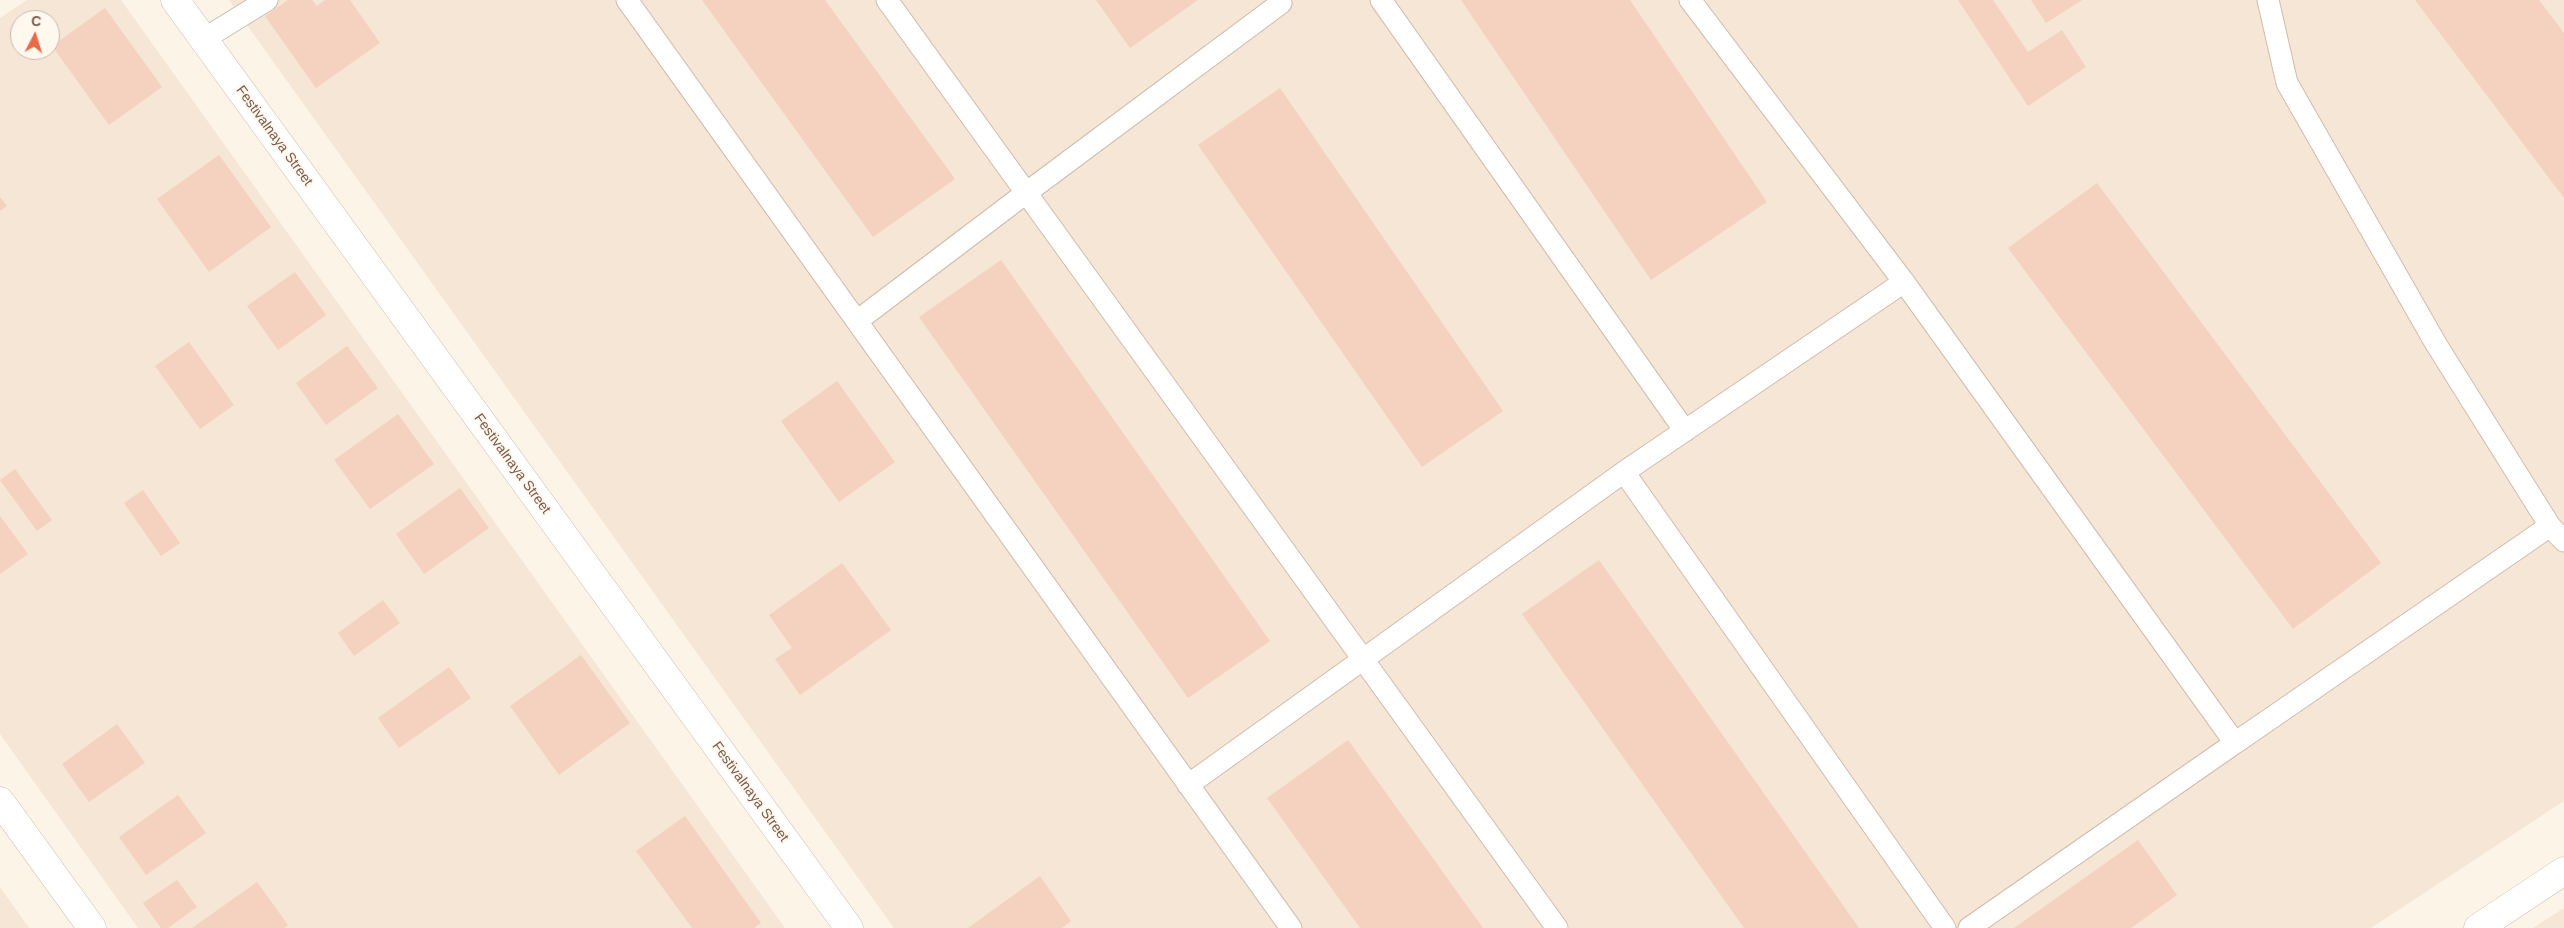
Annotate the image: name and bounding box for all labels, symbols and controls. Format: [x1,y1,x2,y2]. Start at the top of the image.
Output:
north arrow [10,10,60,60]
text: С [30,13,42,29]
street label: Festivalnaya Street [232,83,316,189]
street label: Festivalnaya Street [470,411,554,517]
street label: Festivalnaya Street [708,739,792,845]

